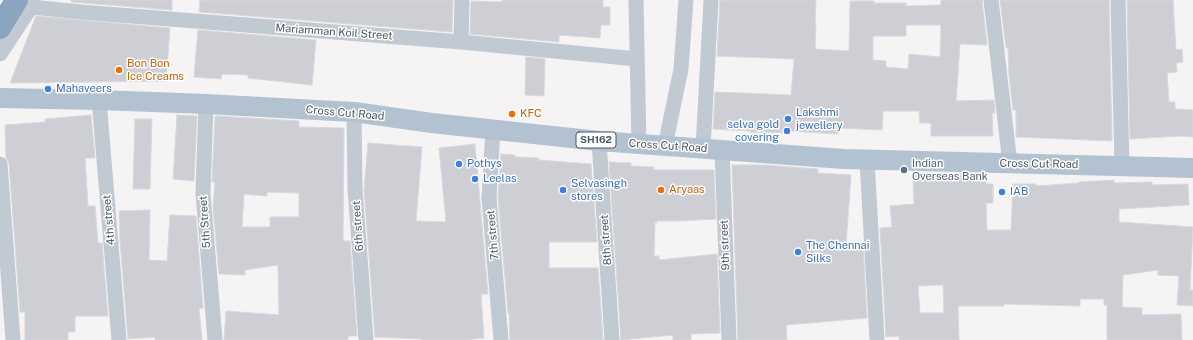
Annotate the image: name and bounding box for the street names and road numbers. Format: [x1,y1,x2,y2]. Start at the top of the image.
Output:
street label: Mariamman Koil Street [275,21,393,43]
street label: Cross Cut Road [305,103,385,123]
road number: SH162 [576,132,616,148]
street label: Cross Cut Road [628,137,708,155]
street label: Cross Cut Road [1000,157,1078,171]
street label: 4th street [100,194,118,246]
street label: 5th Street [197,195,213,249]
street label: 6th street [350,200,366,252]
street label: 7th street [484,209,502,261]
street label: 8th street [598,214,614,266]
street label: 9th street [718,219,732,271]

